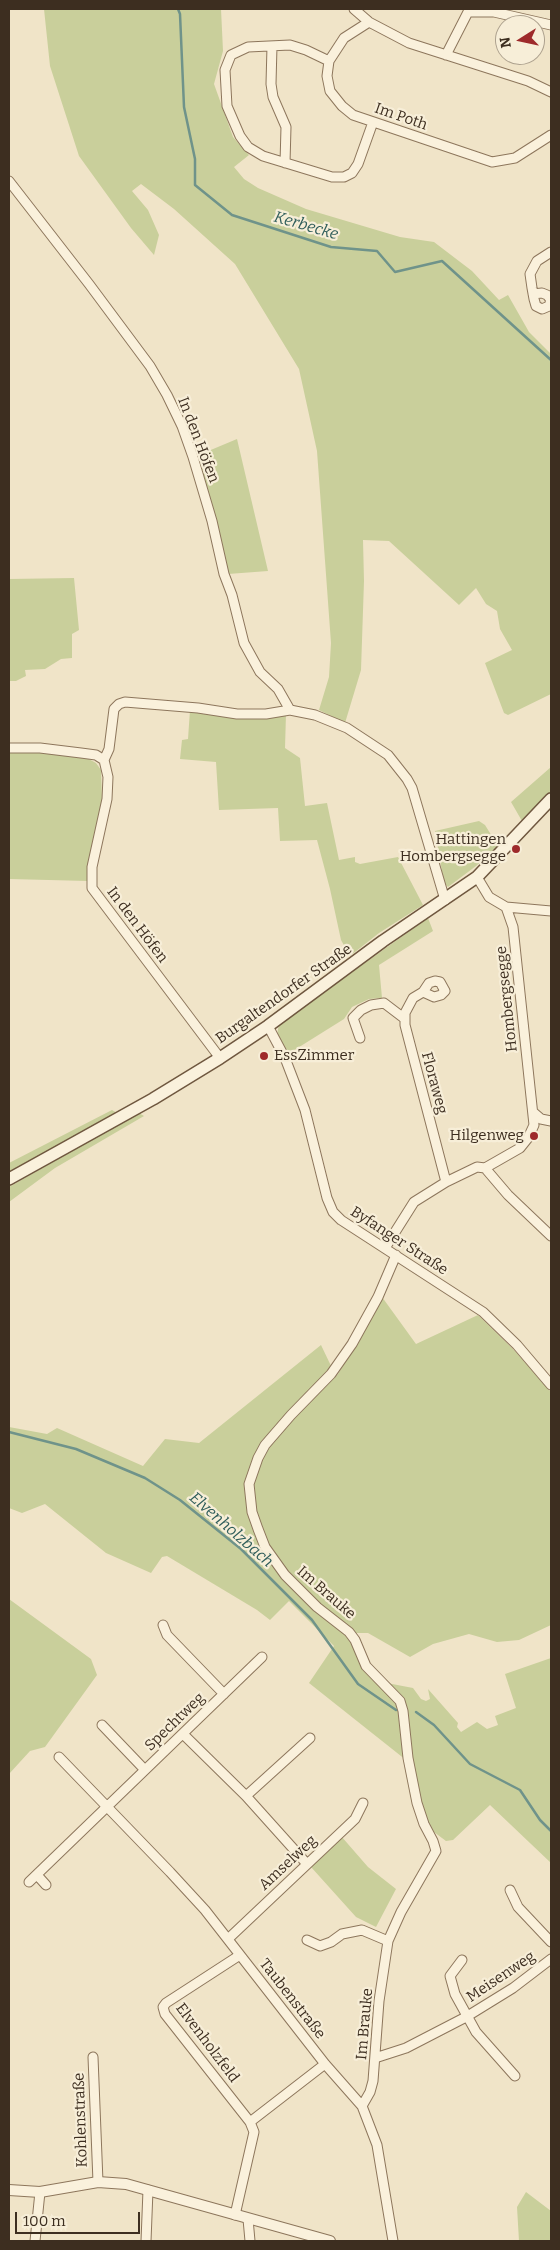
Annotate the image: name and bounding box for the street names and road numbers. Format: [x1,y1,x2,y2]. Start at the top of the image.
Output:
street label: Im Poth [372,100,430,134]
street label: In den Höfen [173,395,223,485]
street label: In den Höfen [103,883,171,967]
street label: Burgaltendorfer Straße [212,940,356,1048]
street label: Hombergsegge [492,945,522,1053]
street label: Floraweg [417,1050,451,1116]
street label: Byfanger Straße [347,1203,451,1279]
street label: Im Brauke [293,1563,359,1623]
street label: Spechtweg [141,1689,209,1755]
street label: Amselweg [255,1832,321,1894]
street label: Meisenweg [463,1948,539,2006]
street label: Taubenstraße [255,1955,329,2043]
street label: Im Brauke [353,1987,377,2061]
street label: Elvenholzfeld [171,2000,243,2086]
street label: Kohlenstraße [70,2072,92,2168]

